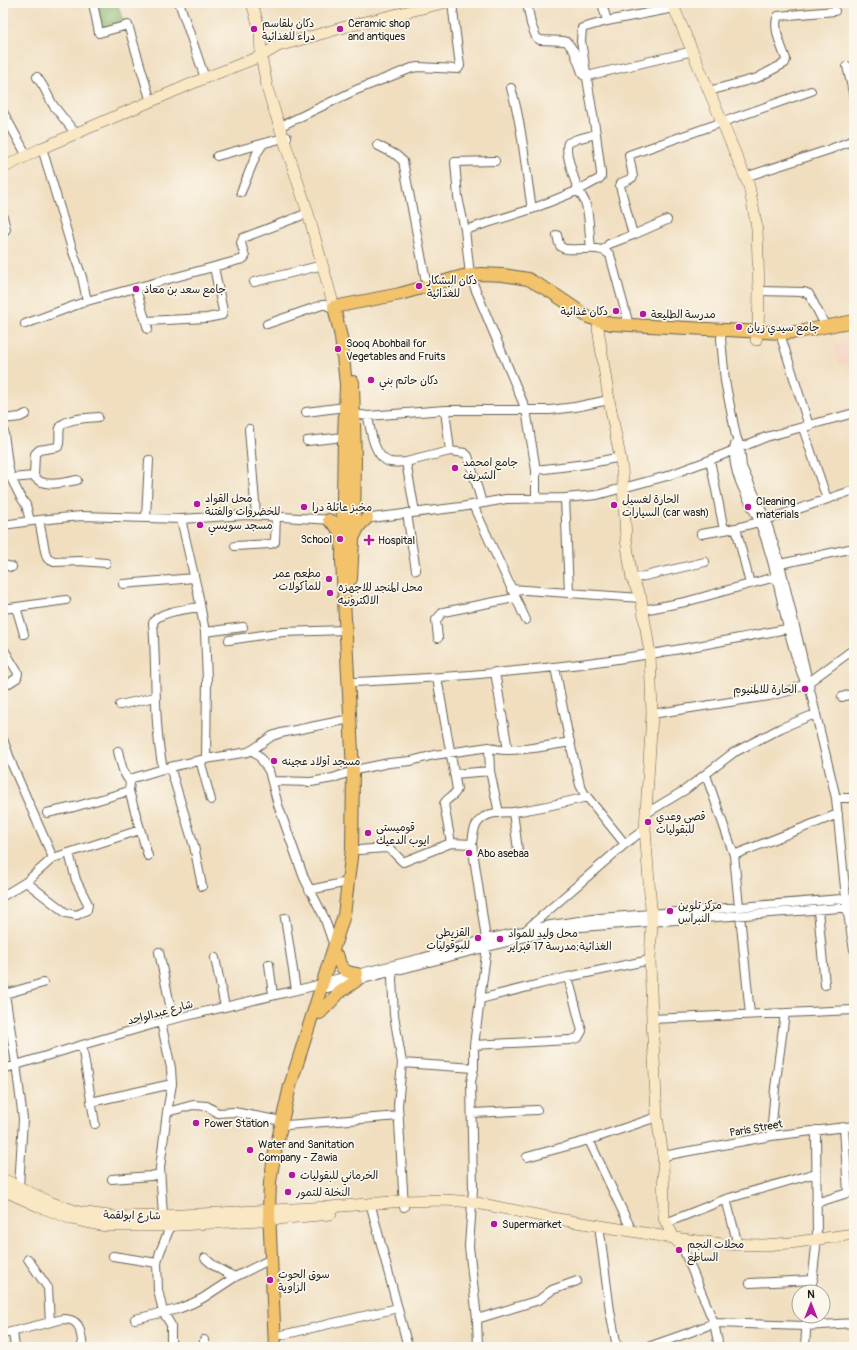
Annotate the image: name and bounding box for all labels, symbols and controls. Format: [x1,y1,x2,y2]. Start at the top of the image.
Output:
place label: دكان بلقاسم دراء للغذائية [262,17,315,43]
place label: Ceramic shop and antiques [348,17,410,43]
marker: دكان بلقاسم دراء للغذائية [249,24,259,34]
marker: Ceramic shop and antiques [335,24,345,34]
place label: دكان البشكار للغذائية [426,274,477,300]
marker: دكان البشكار للغذائية [414,281,424,291]
place label: جامع سعد بن معاذ [144,283,226,298]
marker: جامع سعد بن معاذ [131,284,141,294]
place label: دكان غذائية [561,305,608,318]
marker: دكان غذائية [611,306,621,316]
place label: مدرسة الطليعة [651,308,716,321]
marker: مدرسة الطليعة [638,309,648,319]
place label: جامع سيدي زيان [747,321,820,336]
marker: جامع سيدي زيان [734,322,744,332]
place label: Sooq Abohbail for Vegetables and Fruits [346,337,446,363]
marker: Sooq Abohbail for Vegetables and Fruits [333,344,343,354]
place label: دكان حاتم بني [379,374,438,391]
marker: دكان حاتم بني [366,375,376,385]
place label: جامع امحمد الشريف [463,456,518,482]
marker: جامع امحمد الشريف [450,463,460,473]
place label: محل القواد للخضروات والفتنة [205,492,280,518]
place label: الحارة لغسيل السيارات (car wash) [622,493,709,519]
place label: Cleaning materials [756,495,799,521]
marker: محل القواد للخضروات والفتنة [192,499,202,509]
marker: الحارة لغسيل السيارات (car wash) [609,500,619,510]
place label: مخبز عائلة درا [312,501,372,515]
marker: مخبز عائلة درا [299,502,309,512]
marker: Cleaning materials [743,502,753,512]
place label: مسجد سويسي [208,519,273,536]
marker: مسجد سويسي [195,520,205,530]
place label: School [300,533,332,546]
marker: School [335,534,345,544]
marker: Hospital [363,534,375,546]
place label: Hospital [378,534,415,547]
place label: مطعم عمر للمأكولات [272,567,321,593]
marker: مطعم عمر للمأكولات [324,574,334,584]
place label: محل المنجد للاجهزه الالكترونيه [338,581,423,607]
marker: محل المنجد للاجهزه الالكترونيه [325,588,335,598]
place label: الحارة للالمنيوم [733,683,797,698]
marker: الحارة للالمنيوم [800,684,810,694]
place label: مسجد أولاد عجينه [282,755,360,768]
marker: مسجد أولاد عجينه [269,756,279,766]
place label: قصي وعدي للبقوليات [656,810,706,837]
marker: قصي وعدي للبقوليات [643,817,653,827]
place label: قوميستي ايوب الدعيك [376,821,429,848]
marker: قوميستي ايوب الدعيك [363,828,373,838]
place label: Abo asebaa [477,847,529,860]
marker: Abo asebaa [464,848,474,858]
place label: مركز تلوين النبراس [678,899,722,926]
marker: مركز تلوين النبراس [665,906,675,916]
place label: القزيطي للبوقوليات [426,926,470,953]
place label: محل وليد للمواد الغذائية;مدرسة 17 فبراير [507,927,612,954]
marker: القزيطي للبوقوليات [473,933,483,943]
marker: محل وليد للمواد الغذائية;مدرسة 17 فبراير [495,934,505,944]
street label: شارع عبدالواحد [126,997,195,1029]
place label: Power Station [204,1117,269,1130]
street label: Paris Street [728,1117,784,1140]
marker: Power Station [191,1118,201,1128]
place label: Water and Sanitation Company - Zawia [258,1138,354,1164]
marker: Water and Sanitation Company - Zawia [245,1145,255,1155]
place label: الخرماني للبقوليات [300,1169,378,1186]
marker: الخرماني للبقوليات [287,1170,297,1180]
place label: النخلة للتمور [295,1186,350,1200]
marker: النخلة للتمور [283,1187,293,1197]
street label: شارع ابولقمة [103,1208,161,1225]
place label: Supermarket [502,1218,562,1231]
marker: Supermarket [489,1219,499,1229]
place label: محلات النجم الساطع [687,1238,744,1266]
marker: محلات النجم الساطع [674,1245,684,1255]
place label: سوق الحوت الزاوية [278,1268,330,1294]
marker: سوق الحوت الزاوية [265,1275,275,1285]
north arrow [791,1284,831,1324]
text: N [807,1288,815,1301]

